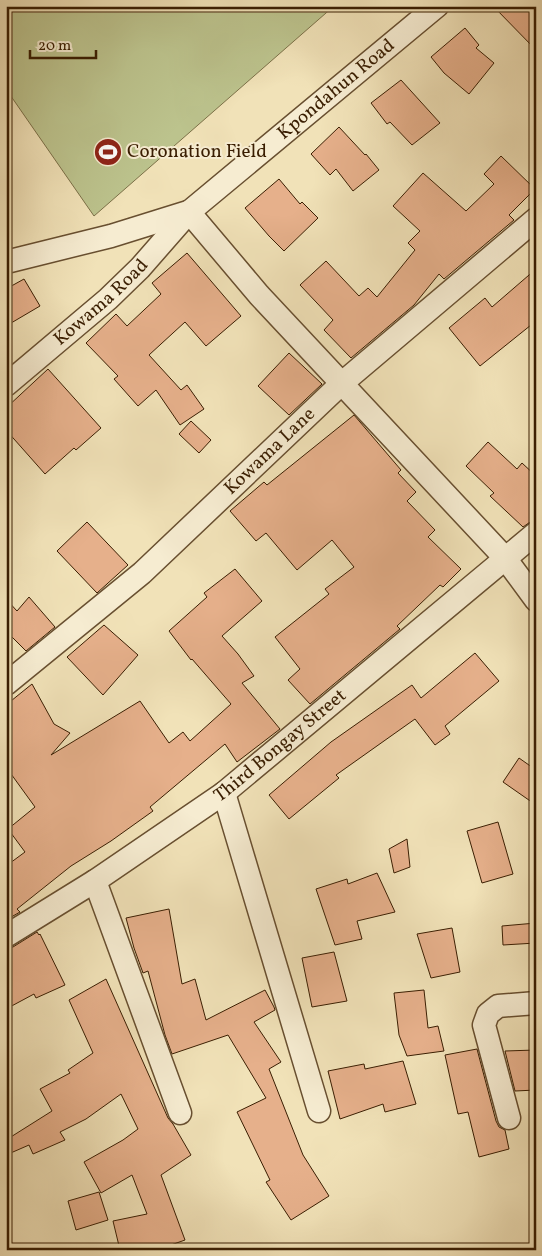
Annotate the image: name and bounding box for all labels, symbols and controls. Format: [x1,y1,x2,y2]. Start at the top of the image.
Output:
scale bar [30,28,96,60]
street label: Kpondahun Road [272,33,401,146]
text: 20 m [38,36,71,57]
sports icon: Coronation Field [93,137,123,167]
place label: Coronation Field [127,139,267,165]
street label: Kowama Road [48,254,155,352]
street label: Kowama Lane [219,402,321,501]
street label: Third Bongay Street [209,683,352,809]

